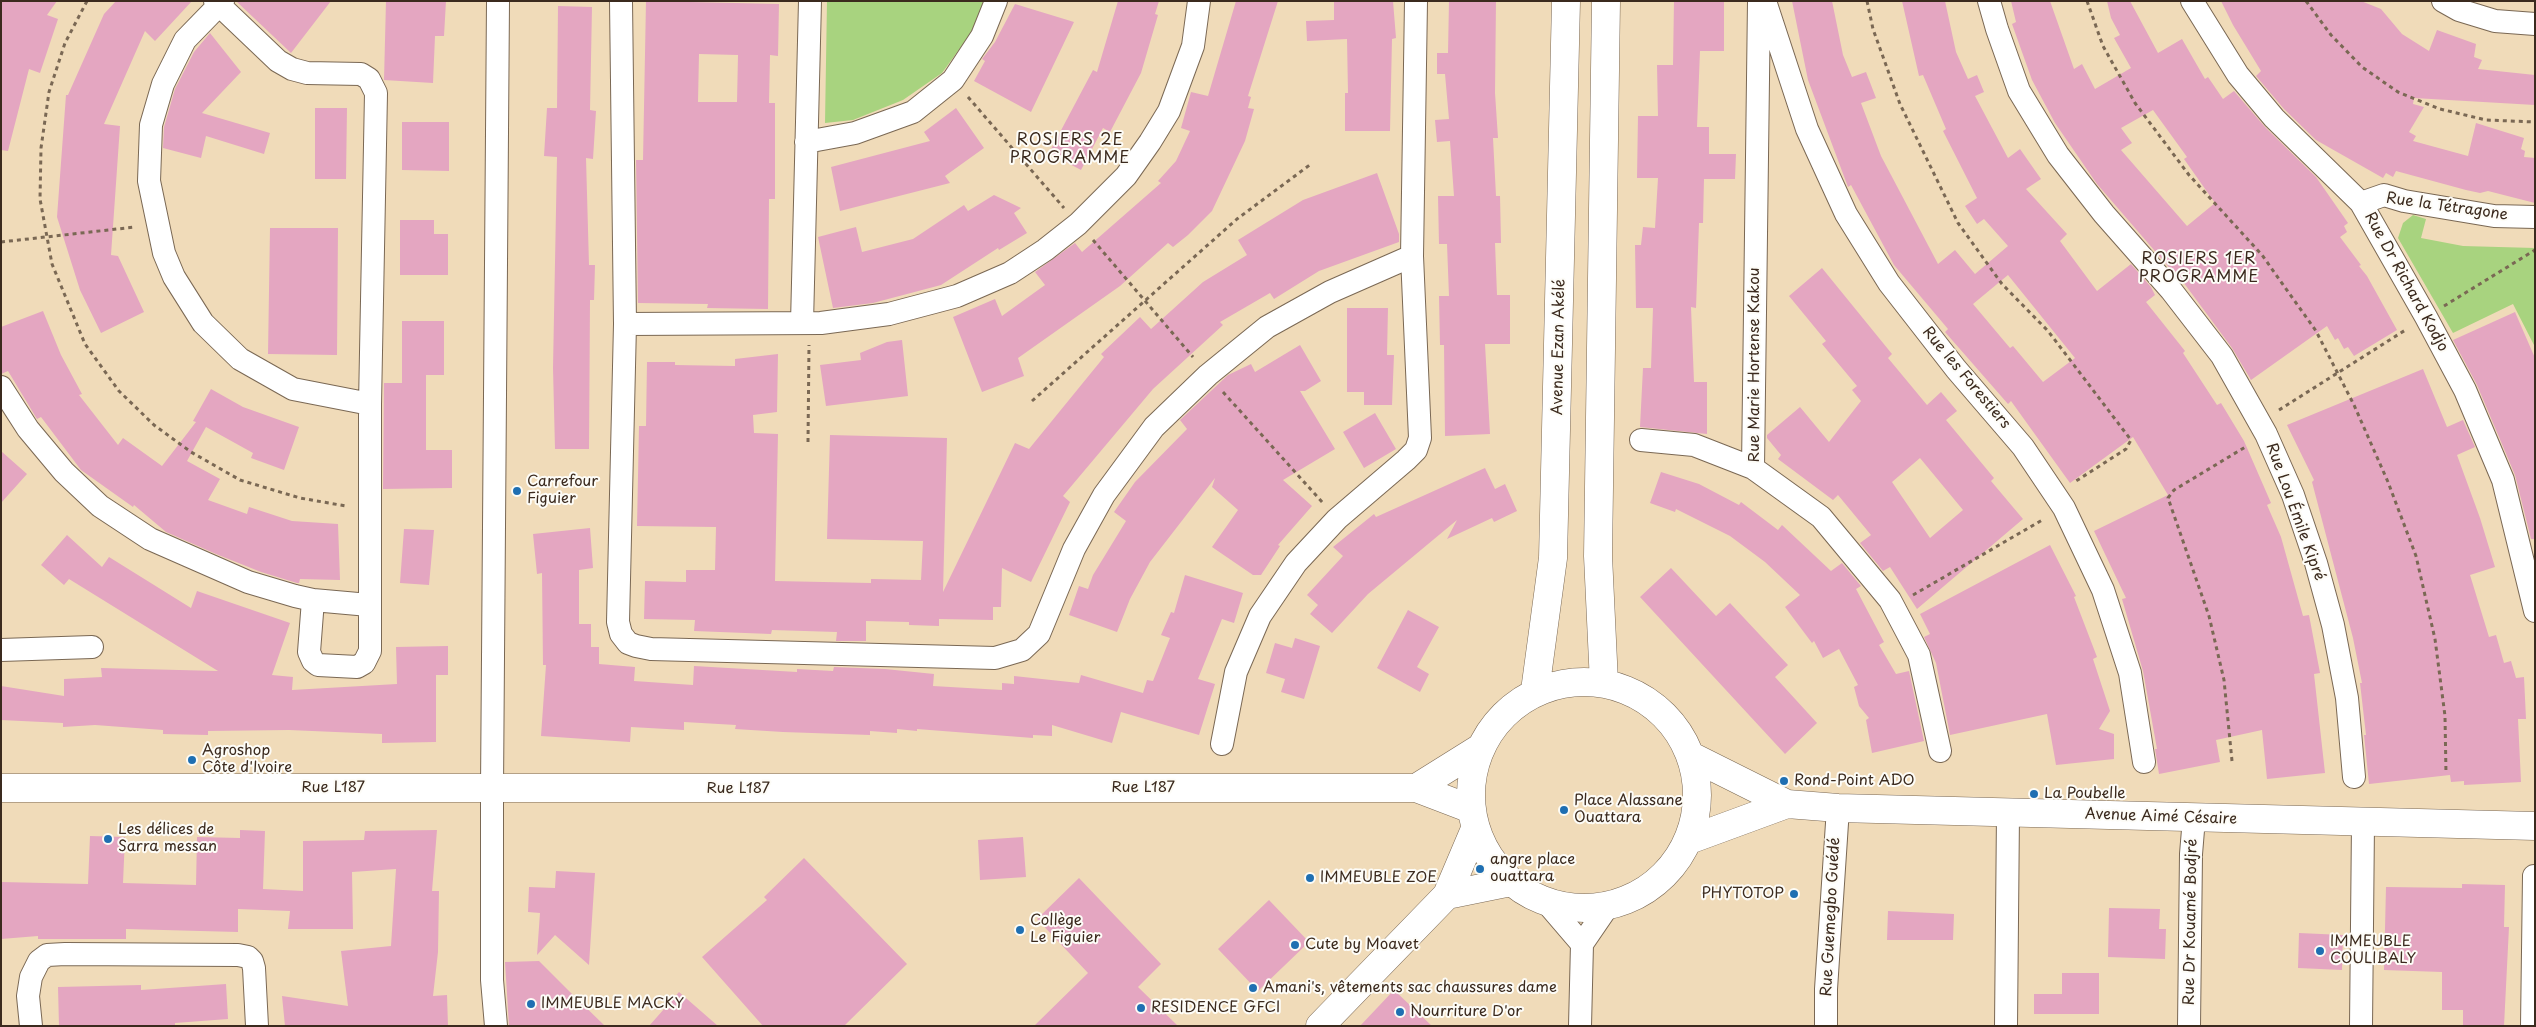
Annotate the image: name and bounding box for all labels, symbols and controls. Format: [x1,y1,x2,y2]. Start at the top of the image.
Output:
district label: ROSIERS 2E PROGRAMME [1010,131,1130,169]
street label: Rue la Tétragone [2385,190,2509,224]
street label: Rue Dr Richard Kodjo [2360,209,2452,355]
district label: ROSIERS 1ER PROGRAMME [2139,250,2259,288]
street label: Rue Marie Hortense Kakou [1746,268,1764,462]
street label: Avenue Ezan Akélé [1549,279,1569,415]
street label: Rue les Forestiers [1918,323,2014,433]
street label: Rue Lou Émile Kipré [2262,441,2328,583]
place label: Carrefour Figuier [527,473,598,508]
marker: Carrefour Figuier [511,485,523,497]
place label: Agroshop Côte d'Ivoire [202,742,292,777]
marker: Agroshop Côte d'Ivoire [186,754,198,766]
place label: Rond-Point ADO [1794,772,1915,790]
marker: Rond-Point ADO [1778,775,1790,787]
street label: Rue L187 [301,779,365,797]
street label: Rue L187 [1111,779,1175,797]
street label: Rue L187 [706,780,770,798]
place label: La Poubelle [2044,785,2125,803]
marker: La Poubelle [2028,788,2040,800]
place label: Place Alassane Ouattara [1574,792,1683,827]
marker: Place Alassane Ouattara [1558,804,1570,816]
street label: Avenue Aimé Césaire [2085,805,2237,829]
place label: Les délices de Sarra messan [118,821,217,856]
marker: Les délices de Sarra messan [102,833,114,845]
street label: Rue Guemegbo Guédé [1818,837,1844,997]
street label: Rue Dr Kouamé Bodjré [2181,838,2201,1006]
place label: angre place ouattara [1490,851,1575,886]
marker: angre place ouattara [1474,863,1486,875]
place label: IMMEUBLE ZOE [1320,869,1437,887]
marker: IMMEUBLE ZOE [1304,872,1316,884]
place label: PHYTOTOP [1701,885,1784,903]
marker: PHYTOTOP [1788,888,1800,900]
place label: Collège Le Figuier [1030,912,1100,947]
marker: Collège Le Figuier [1014,924,1026,936]
place label: IMMEUBLE COULIBALY [2330,933,2416,968]
place label: Cute by Moavet [1305,936,1419,954]
marker: Cute by Moavet [1289,939,1301,951]
marker: IMMEUBLE COULIBALY [2314,945,2326,957]
place label: Amani's, vêtements sac chaussures dame [1263,979,1557,997]
marker: Amani's, vêtements sac chaussures dame [1247,982,1259,994]
place label: IMMEUBLE MACKY [541,995,684,1013]
marker: IMMEUBLE MACKY [525,998,537,1010]
place label: RESIDENCE GFCI [1151,999,1280,1017]
marker: RESIDENCE GFCI [1135,1002,1147,1014]
place label: Nourriture D'or [1410,1003,1522,1021]
marker: Nourriture D'or [1394,1006,1406,1018]

